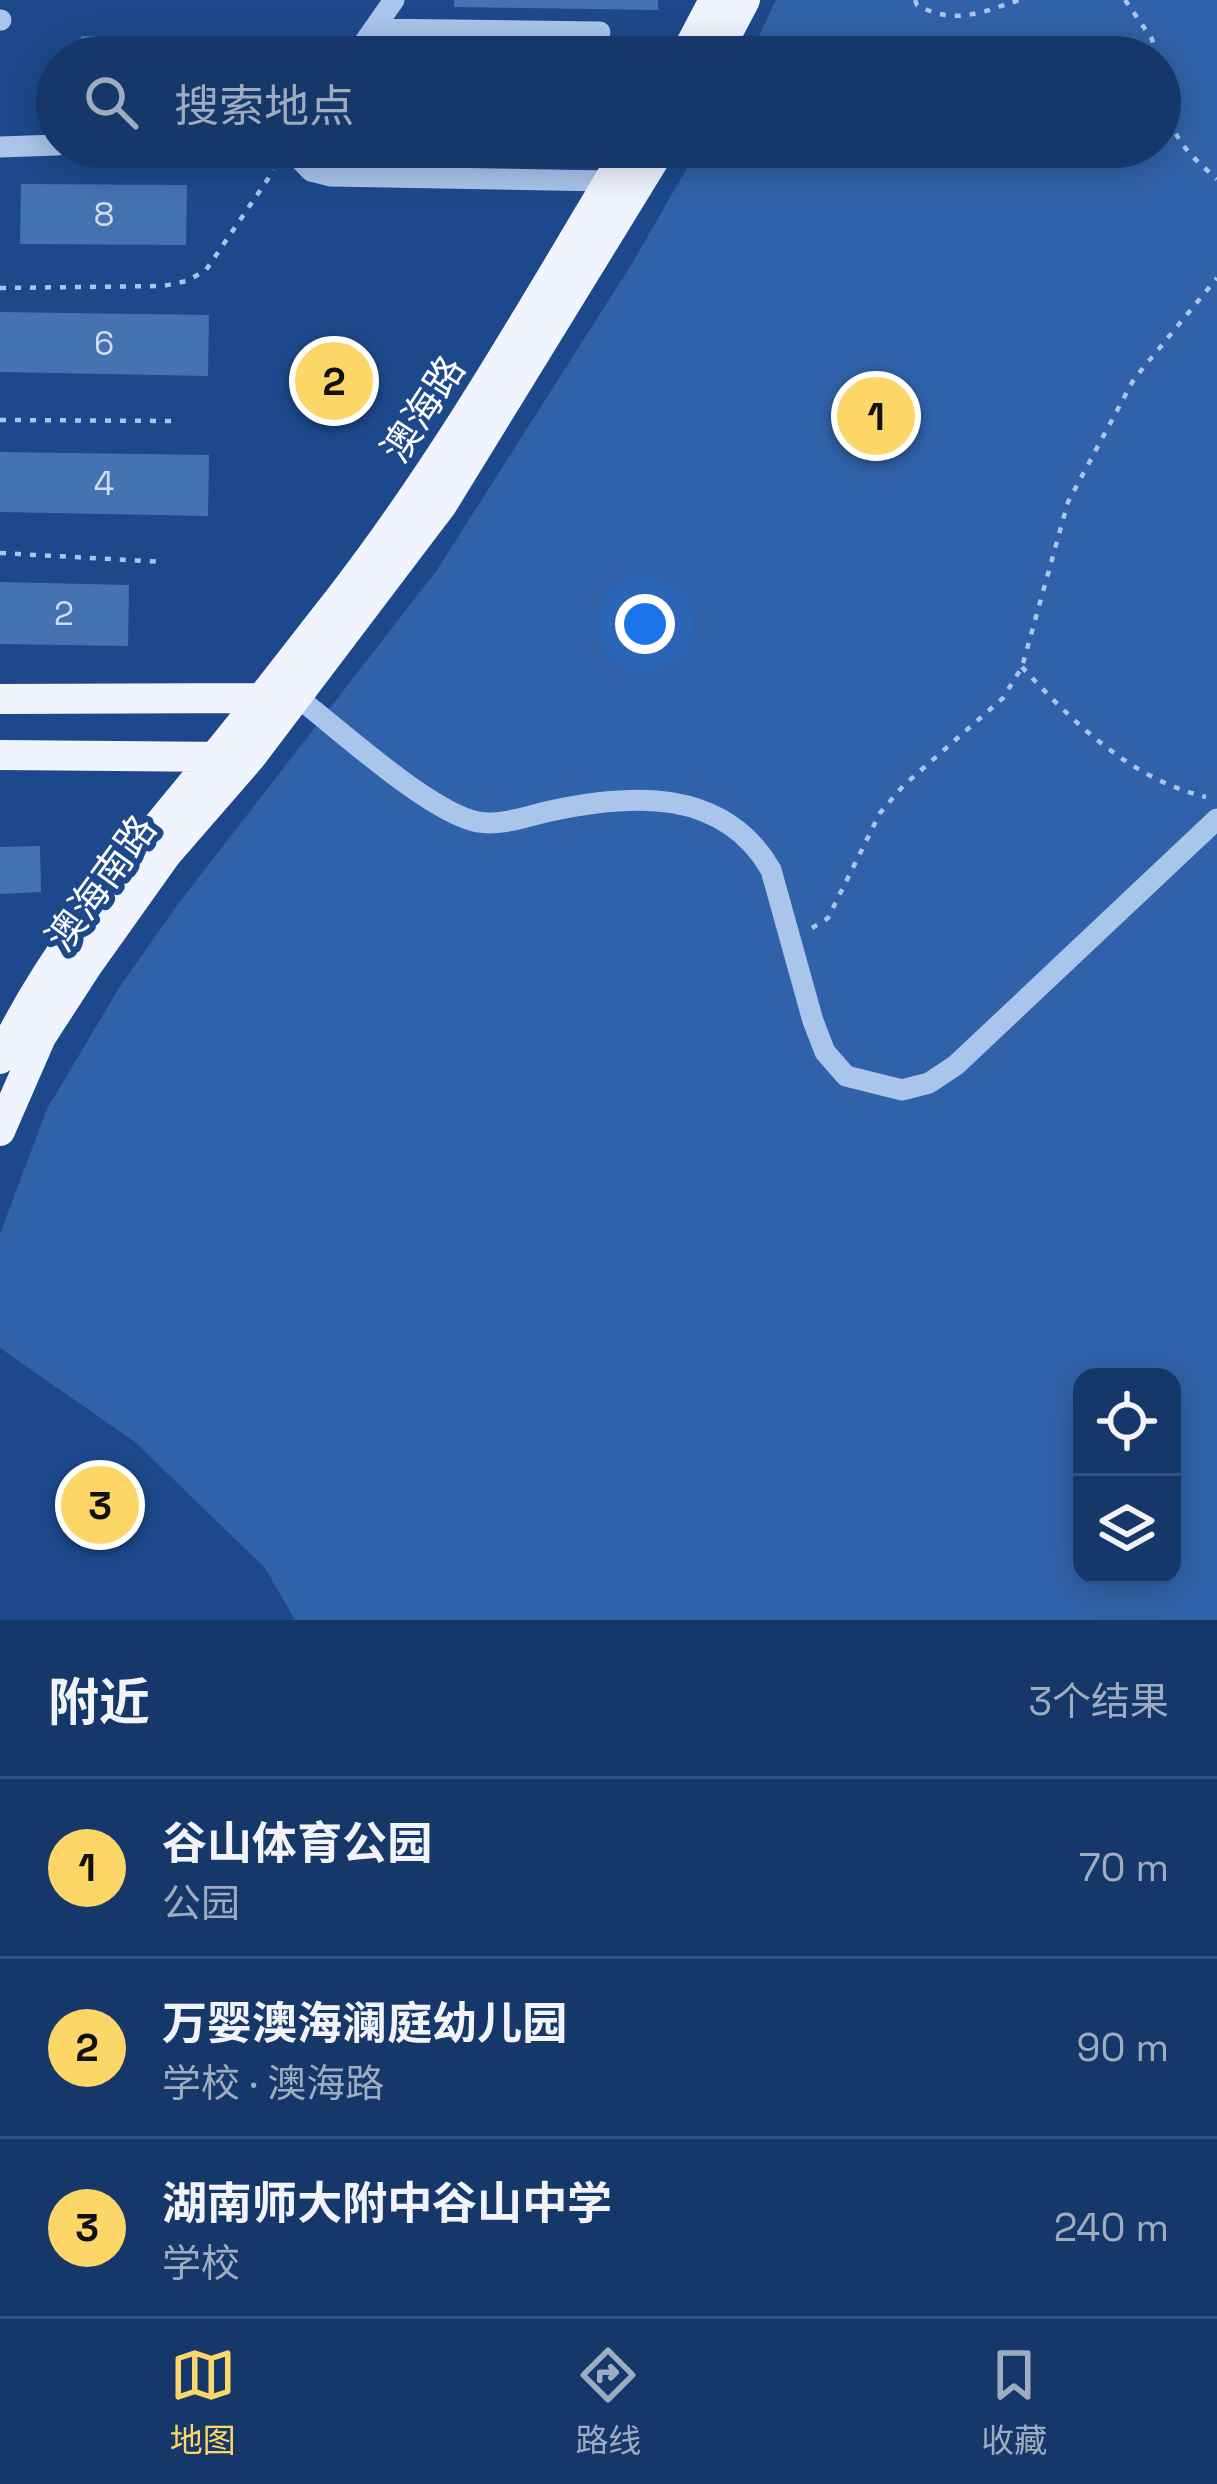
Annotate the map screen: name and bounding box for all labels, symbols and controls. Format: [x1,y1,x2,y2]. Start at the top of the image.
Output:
search box [36,36,1181,168]
icon: search [78,69,144,135]
text: 搜索地点 [174,78,354,135]
house number: 8 [94,194,114,236]
house number: 6 [94,323,114,365]
pin: 2 [295,336,373,426]
street label: 澳海路 [371,347,475,471]
pin: 1 [837,371,915,461]
house number: 4 [94,463,114,505]
house number: 2 [54,593,74,635]
your location [615,594,675,654]
street label: 澳海南路 [35,805,167,961]
map controls [1073,1368,1181,1584]
button: locate [1073,1368,1181,1476]
pin: 3 [61,1460,139,1550]
button: layers [1073,1476,1181,1584]
text: 附近 [48,1670,150,1735]
text: 3个结果 [1028,1677,1169,1726]
text: 谷山体育公园 [162,1815,432,1872]
text: 1 [78,1843,96,1892]
text: 70 m [1079,1843,1169,1892]
text: 公园 [162,1879,240,1928]
text: 万婴澳海澜庭幼儿园 [162,1995,567,2052]
text: 2 [75,2023,99,2072]
text: 90 m [1077,2023,1169,2072]
text: 学校 · 澳海路 [162,2059,384,2108]
text: 湖南师大附中谷山中学 [162,2175,612,2232]
text: 3 [75,2203,99,2252]
text: 240 m [1054,2203,1169,2252]
text: 学校 [162,2239,240,2288]
tab: 地图 [170,2342,236,2462]
tab: 路线 [575,2342,641,2462]
tab: 收藏 [981,2342,1047,2462]

